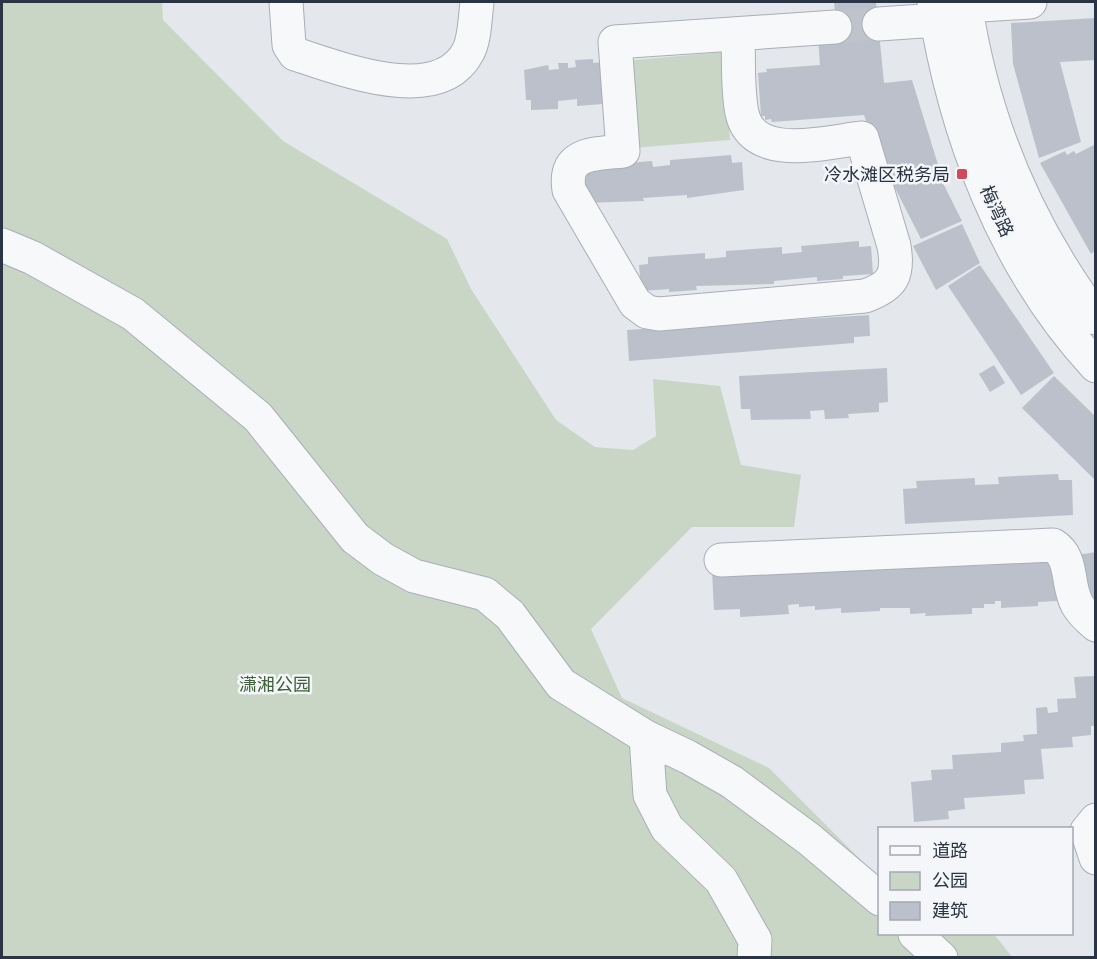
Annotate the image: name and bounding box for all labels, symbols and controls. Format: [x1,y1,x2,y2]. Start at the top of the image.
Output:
place label: 冷水滩区税务局 [824,163,950,186]
marker: 冷水滩区税务局 [955,167,969,181]
street label: 梅湾路 [975,182,1019,240]
park label: 潇湘公园 [239,673,311,696]
legend [878,827,1073,935]
text: 道路 [932,839,968,862]
text: 公园 [932,869,968,892]
text: 建筑 [932,899,968,922]

